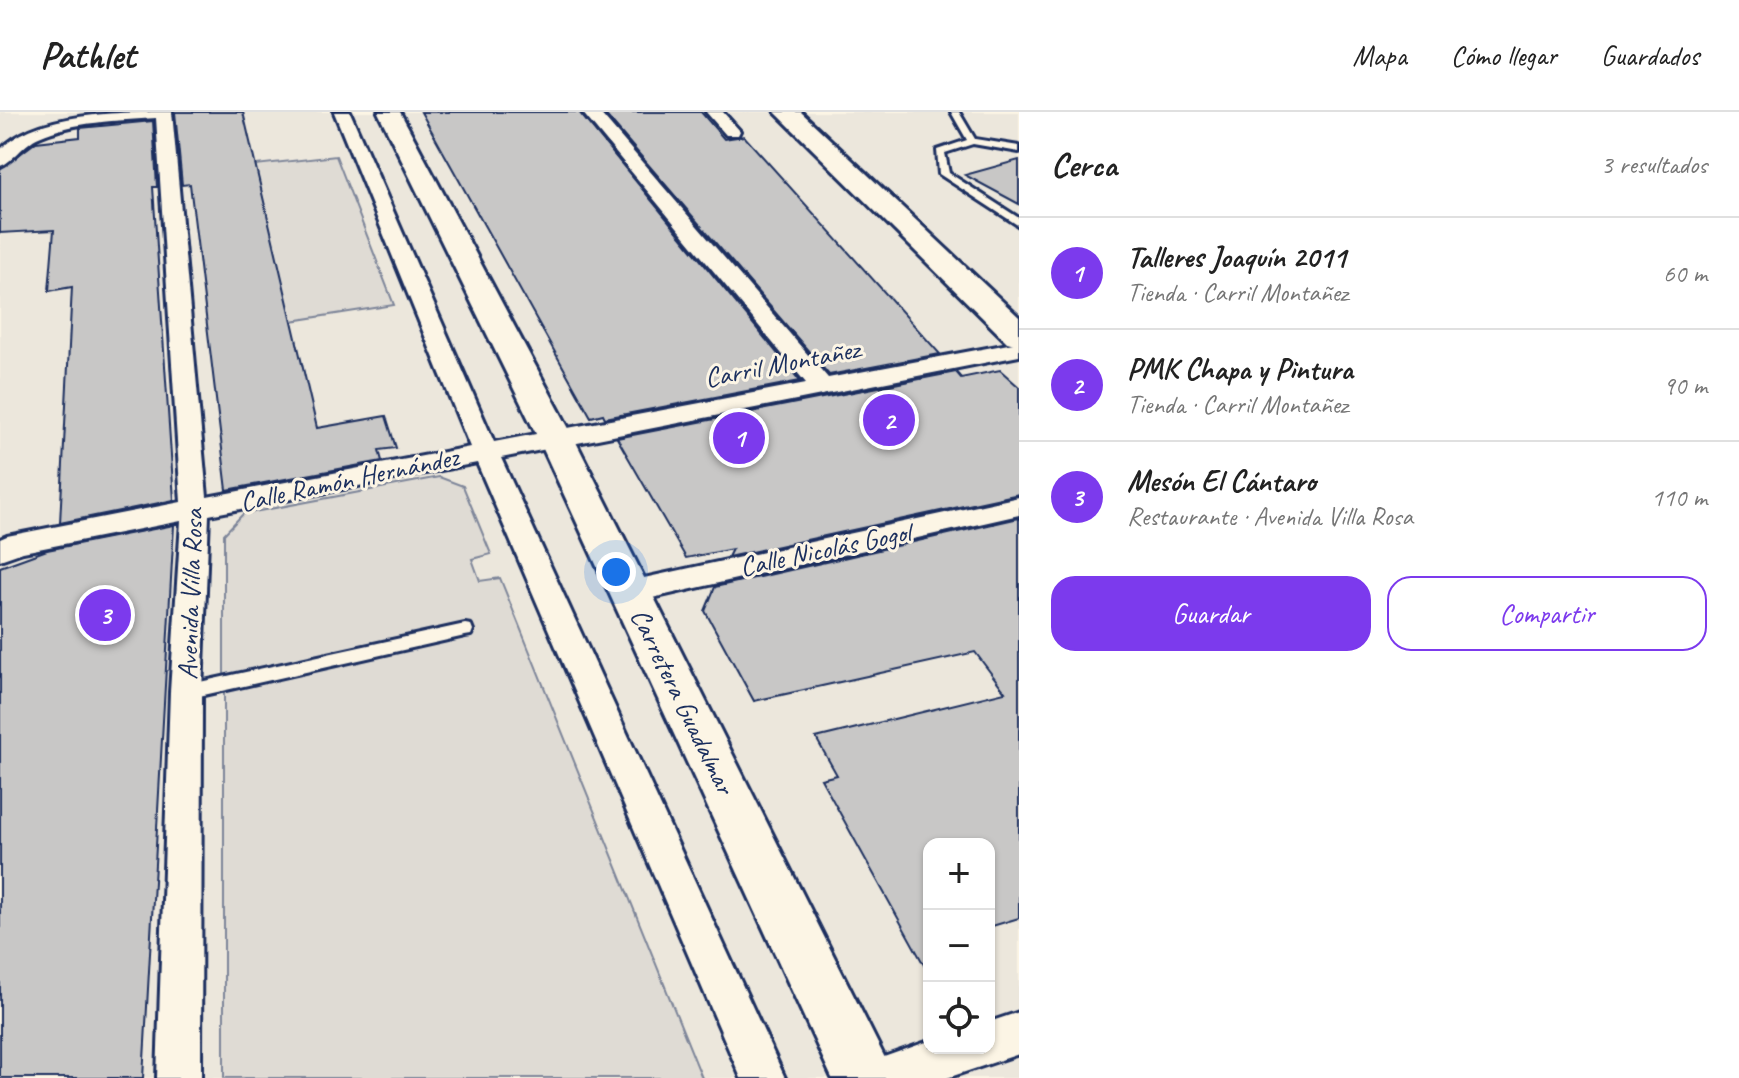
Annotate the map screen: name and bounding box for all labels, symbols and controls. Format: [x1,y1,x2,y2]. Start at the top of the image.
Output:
text: Pathlet [40,32,135,79]
text: Mapa [1352,38,1407,73]
text: Cómo llegar [1451,38,1557,73]
text: Guardados [1601,38,1699,73]
text: Cerca [1051,143,1117,186]
text: 3 resultados [1601,148,1707,181]
text: Talleres Joaquín 2011 [1127,238,1346,276]
text: 1 [1071,257,1083,290]
text: 60 m [1663,257,1707,290]
text: Tienda · Carril Montañez [1127,276,1348,309]
street label: Carril Montañez [702,330,866,395]
text: PMK Chapa y Pintura [1127,350,1353,388]
text: 2 [1071,369,1083,402]
text: 90 m [1663,369,1707,402]
text: Tienda · Carril Montañez [1127,388,1348,421]
pin: 2 [863,390,915,450]
pin: 1 [713,408,765,468]
street label: Calle Ramón Hernández [237,438,464,519]
text: Mesón El Cántaro [1127,462,1316,500]
text: 3 [1071,481,1083,514]
text: 110 m [1651,481,1707,514]
text: Restaurante · Avenida Villa Rosa [1127,500,1413,533]
street label: Avenida Villa Rosa [170,506,211,680]
street label: Calle Nicolás Gogol [736,513,919,584]
your location [596,552,636,592]
button: Guardar [1051,576,1371,651]
button: Compartir [1387,576,1707,651]
pin: 3 [79,585,131,645]
street label: Carretera Guadalmar [623,602,744,801]
map controls [923,838,995,1054]
button: + [923,838,995,910]
button: − [923,910,995,982]
button: locate [923,982,995,1054]

